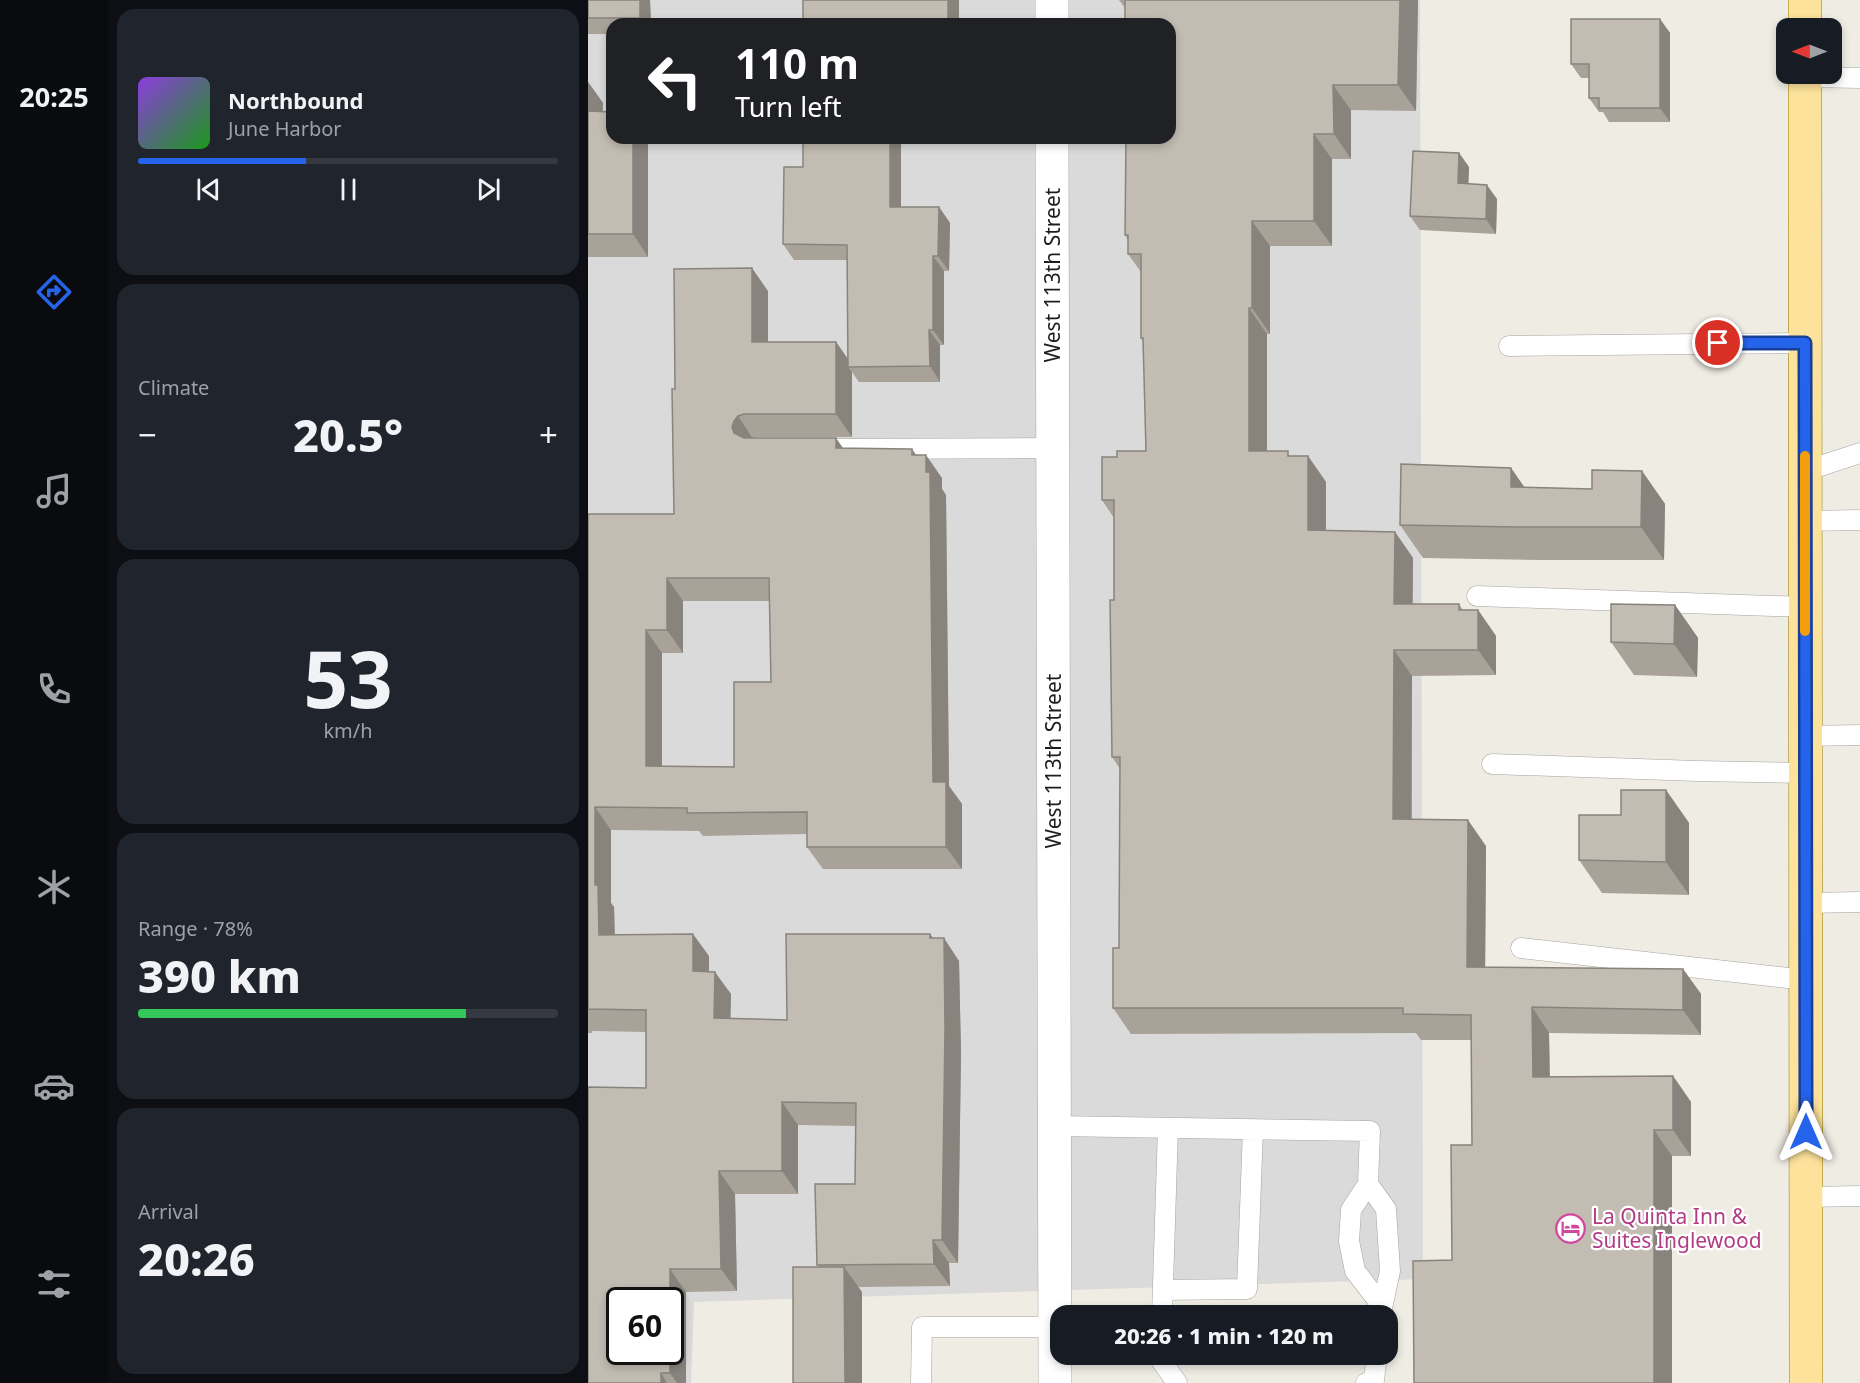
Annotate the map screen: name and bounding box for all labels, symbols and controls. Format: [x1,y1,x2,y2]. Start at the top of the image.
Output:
north arrow [1776,18,1842,84]
map controls [1776,18,1842,84]
text: 110 m [735,34,859,91]
icon: left [636,42,714,120]
text: 20:25 [19,78,89,115]
text: Northbound [228,85,363,115]
text: Turn left [735,88,841,125]
text: June Harbor [228,115,342,142]
icon: previous [192,173,225,206]
icon: pause [332,173,365,206]
icon: next [472,173,505,206]
street label: West 113th Street [1038,187,1066,362]
icon: directions [33,271,75,313]
pin [1692,317,1743,368]
icon: arrive [1701,326,1734,359]
text: Climate [138,374,209,401]
text: 20.5° [293,404,403,465]
text: − [138,412,157,457]
text: + [539,412,558,457]
icon: music [33,470,75,512]
text: 53 [303,625,393,731]
icon: phone [33,668,75,710]
street label: West 113th Street [1039,673,1067,848]
text: km/h [323,717,373,744]
icon: climate [33,866,75,908]
text: Range · 78% [138,915,253,942]
text: 390 km [138,945,301,1006]
icon: car [33,1065,75,1107]
position arrow [1774,1100,1838,1164]
text: Arrival [138,1198,199,1225]
place label: La Quinta Inn & Suites Inglewood [1592,1202,1762,1254]
hotel icon: La Quinta Inn & Suites Inglewood [1555,1212,1587,1244]
text: 20:26 [138,1228,255,1289]
icon: filters [33,1263,75,1305]
speed limit sign: 60 [606,1287,684,1365]
text: 20:26 · 1 min · 120 m [1114,1320,1334,1350]

